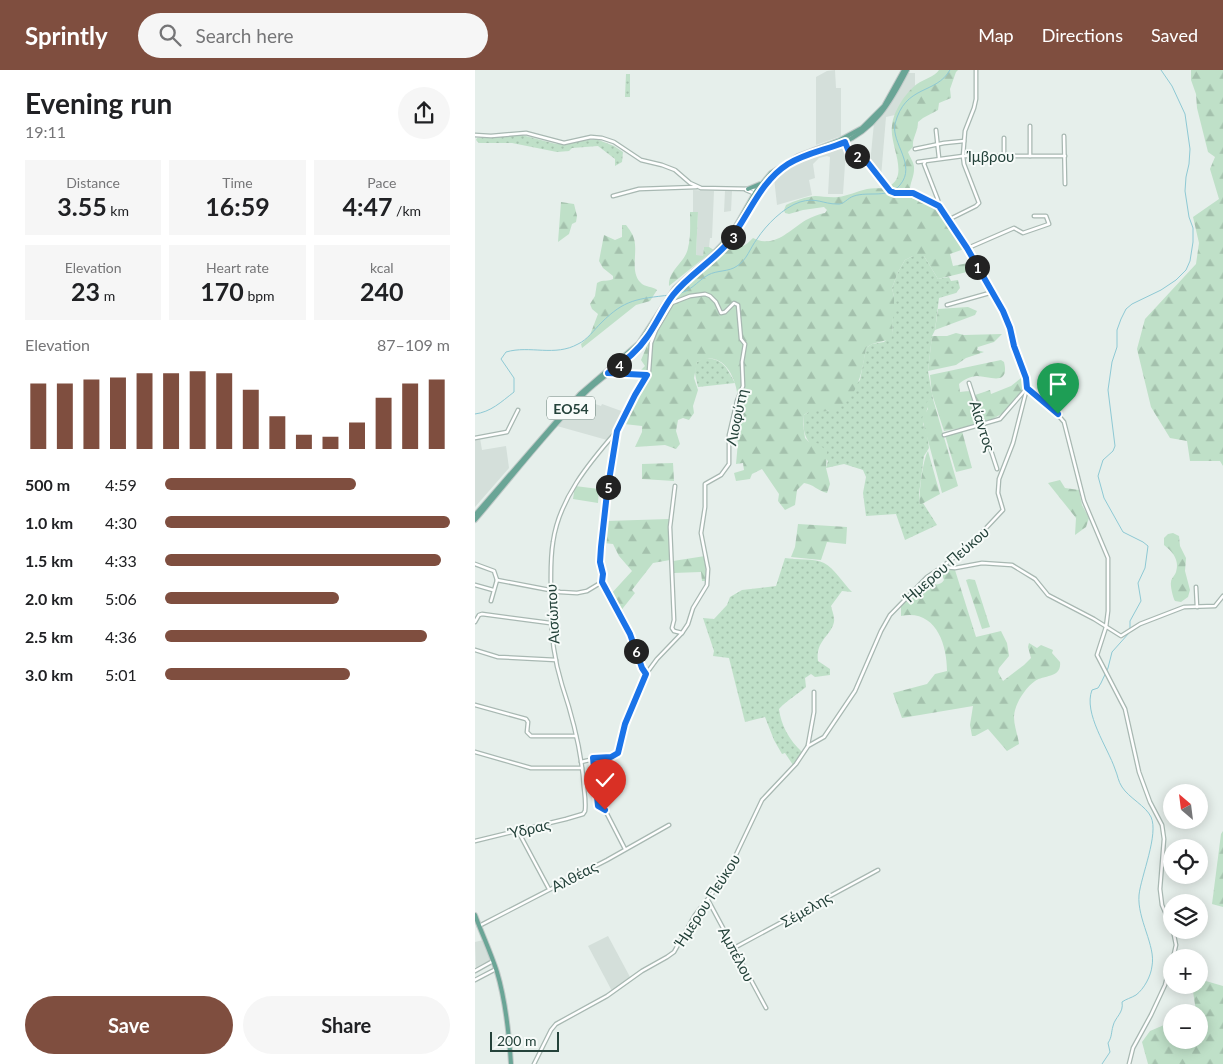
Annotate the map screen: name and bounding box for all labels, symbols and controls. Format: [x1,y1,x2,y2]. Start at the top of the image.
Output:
search box [138,13,488,58]
text: Sprintly [25,21,108,50]
icon: search [156,21,184,49]
text: Search here [196,24,294,47]
text: Map [978,24,1014,46]
text: Directions [1042,24,1123,46]
text: Saved [1151,24,1198,46]
text: Evening run [25,86,172,120]
button: share [398,87,450,139]
text: 19:11 [25,122,66,141]
pin: 2 [845,144,869,168]
street label: Ίμβρου [966,147,1014,165]
text: 2 [853,148,862,165]
text: Distance [66,174,120,191]
text: Time [222,174,253,191]
text: Pace [367,174,396,191]
text: 3.55 [57,191,107,221]
text: 16:59 [205,191,270,221]
text: 4:47 [343,191,393,221]
text: km [107,202,129,219]
text: /km [393,202,421,219]
pin: 3 [721,224,745,250]
text: 3 [729,229,738,246]
pin: 1 [965,254,989,280]
text: Elevation [65,259,122,276]
text: Heart rate [206,259,269,276]
text: kcal [370,259,394,276]
text: 1 [973,259,982,276]
text: 23 [71,276,100,306]
text: 170 [200,276,244,306]
text: 240 [360,276,404,306]
text: m [100,287,115,304]
text: bpm [244,287,275,304]
text: Elevation [25,335,90,354]
text: 87–109 m [377,335,450,354]
pin: 4 [607,352,631,378]
text: 4 [615,357,624,374]
pin [1037,363,1079,414]
icon: arrive [1044,370,1072,398]
street label: Λιοφύτη [721,387,751,447]
road number: ΕΟ54 [547,396,595,419]
street label: Αίαντος [966,398,1000,454]
pin: 5 [595,474,621,500]
text: 500 m [25,475,70,494]
text: 4:59 [105,475,137,494]
text: 5 [604,479,613,496]
text: 1.0 km [25,513,73,532]
text: 4:30 [105,513,137,532]
street label: Ήμερου Πεύκου [898,522,992,607]
text: 1.5 km [25,551,73,570]
text: 4:33 [105,551,137,570]
street label: Αισώπου [541,583,563,645]
text: 2.0 km [25,589,73,608]
text: 5:06 [105,589,137,608]
text: 2.5 km [25,627,73,646]
text: 4:36 [105,627,137,646]
pin: 6 [623,638,649,664]
text: 6 [632,643,641,660]
text: 3.0 km [25,665,73,684]
text: 5:01 [105,665,137,684]
pin [584,759,626,810]
icon: check [591,766,619,794]
north arrow [1163,784,1207,829]
map controls [1163,784,1208,1049]
street label: Ύδρας [505,815,552,842]
button: locate [1163,839,1208,884]
street label: Ήμερου Πεύκου [669,850,744,951]
street label: Αλθέας [548,857,600,895]
street label: Σέμελης [778,887,834,931]
button: layers [1163,894,1208,939]
street label: Αμπέλου [715,923,759,985]
button: + [1163,949,1208,994]
button: Save [25,996,233,1054]
button: Share [243,996,450,1054]
button: − [1163,1004,1208,1049]
scale bar [490,1029,559,1052]
text: 200 m [497,1032,536,1049]

